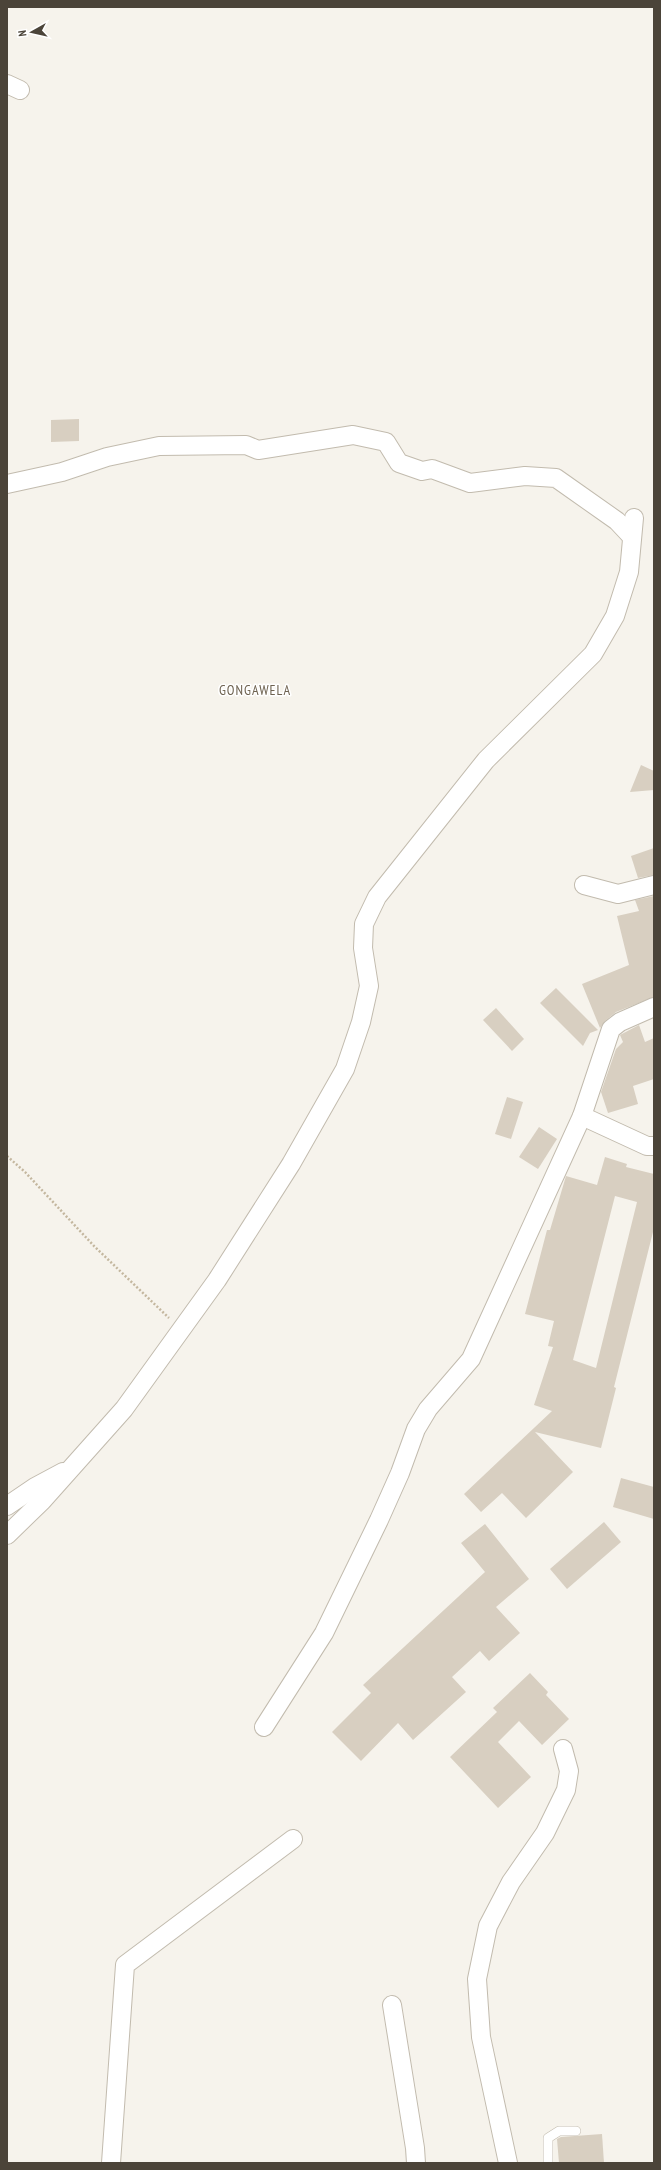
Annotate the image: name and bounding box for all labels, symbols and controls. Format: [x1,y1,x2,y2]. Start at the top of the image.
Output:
north arrow [12,12,52,52]
text: N [15,29,29,37]
district label: GONGAWELA [219,681,291,699]

